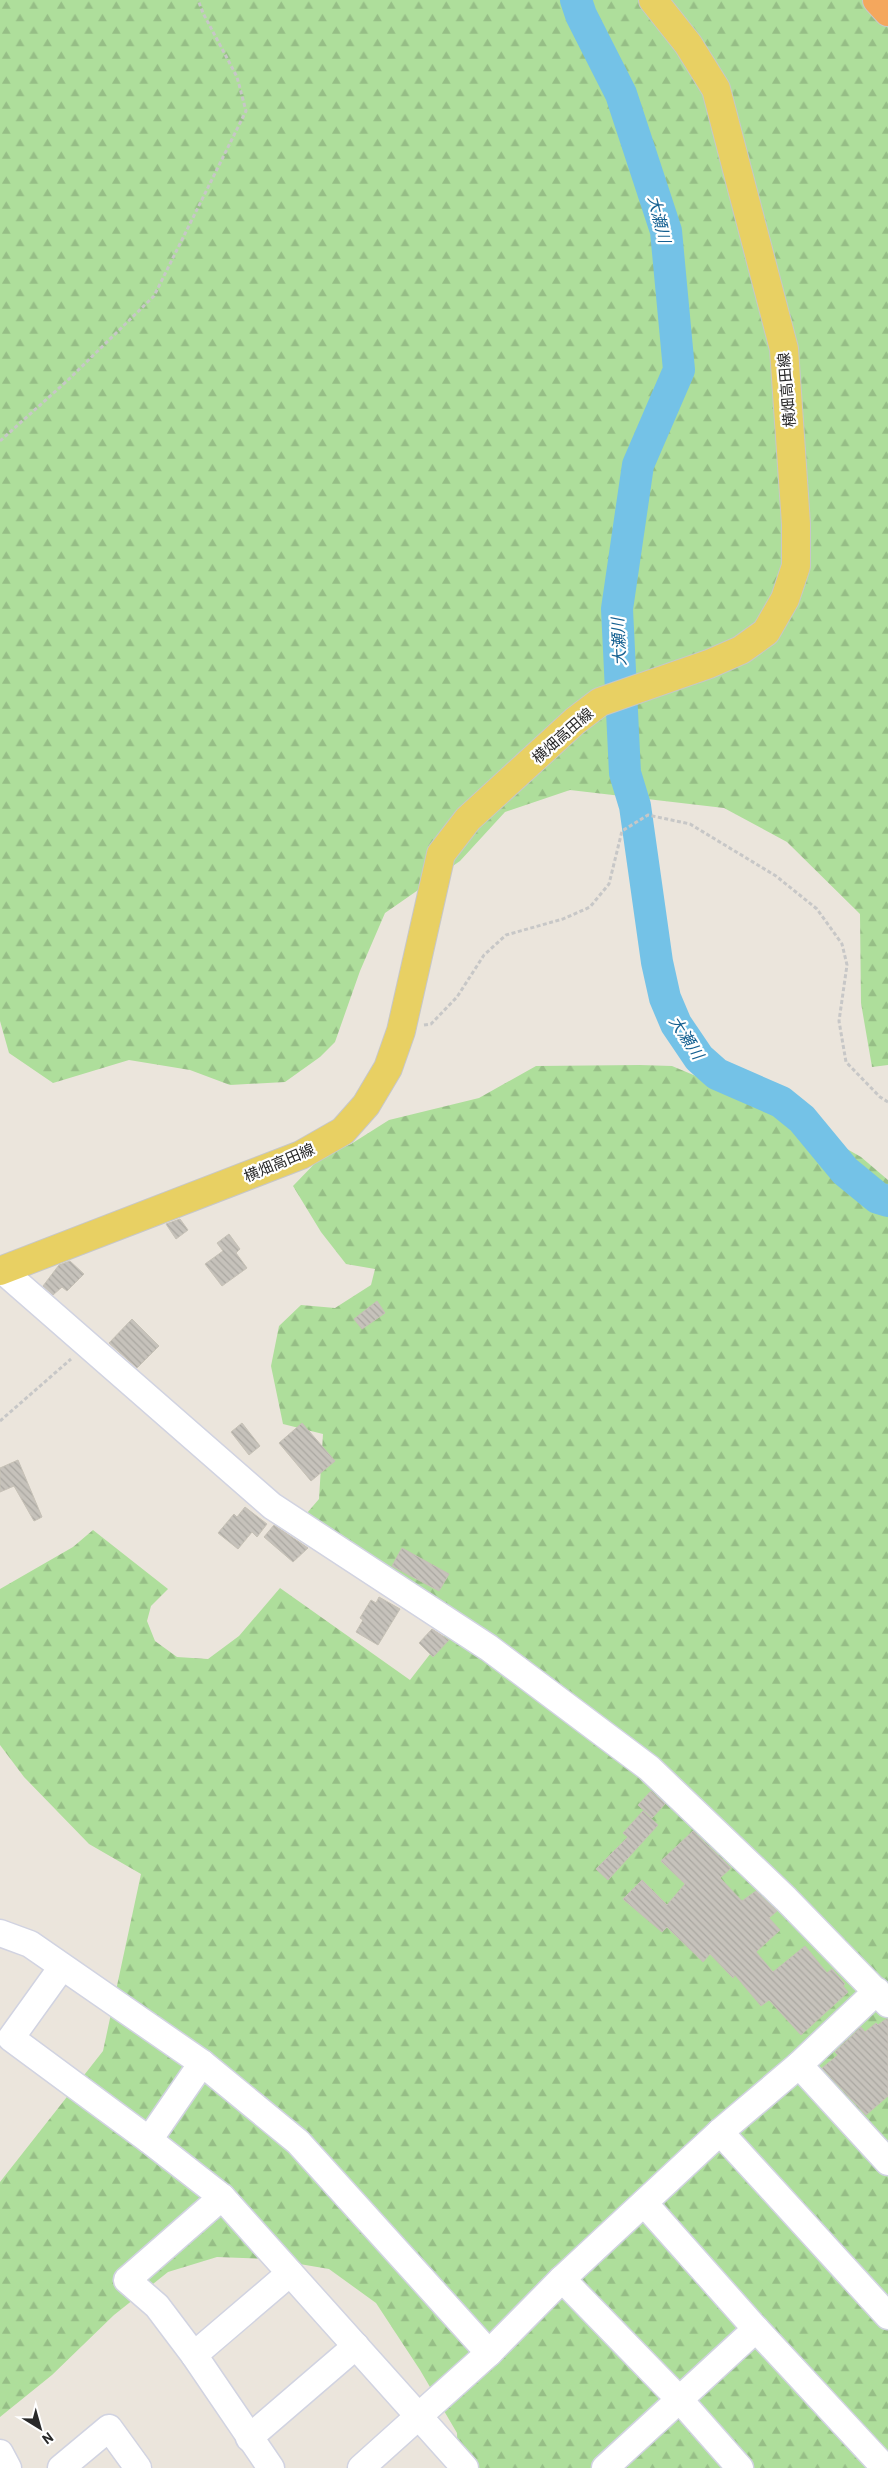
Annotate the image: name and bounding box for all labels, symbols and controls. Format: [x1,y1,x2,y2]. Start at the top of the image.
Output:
water label: 大瀬川 [645,193,676,247]
street label: 横畑高田線 [774,352,798,428]
water label: 大瀬川 [607,616,629,666]
street label: 横畑高田線 [528,704,596,766]
water label: 大瀬川 [666,1012,709,1064]
street label: 横畑高田線 [241,1139,317,1185]
north arrow [15,2403,65,2453]
text: N [39,2429,57,2448]

